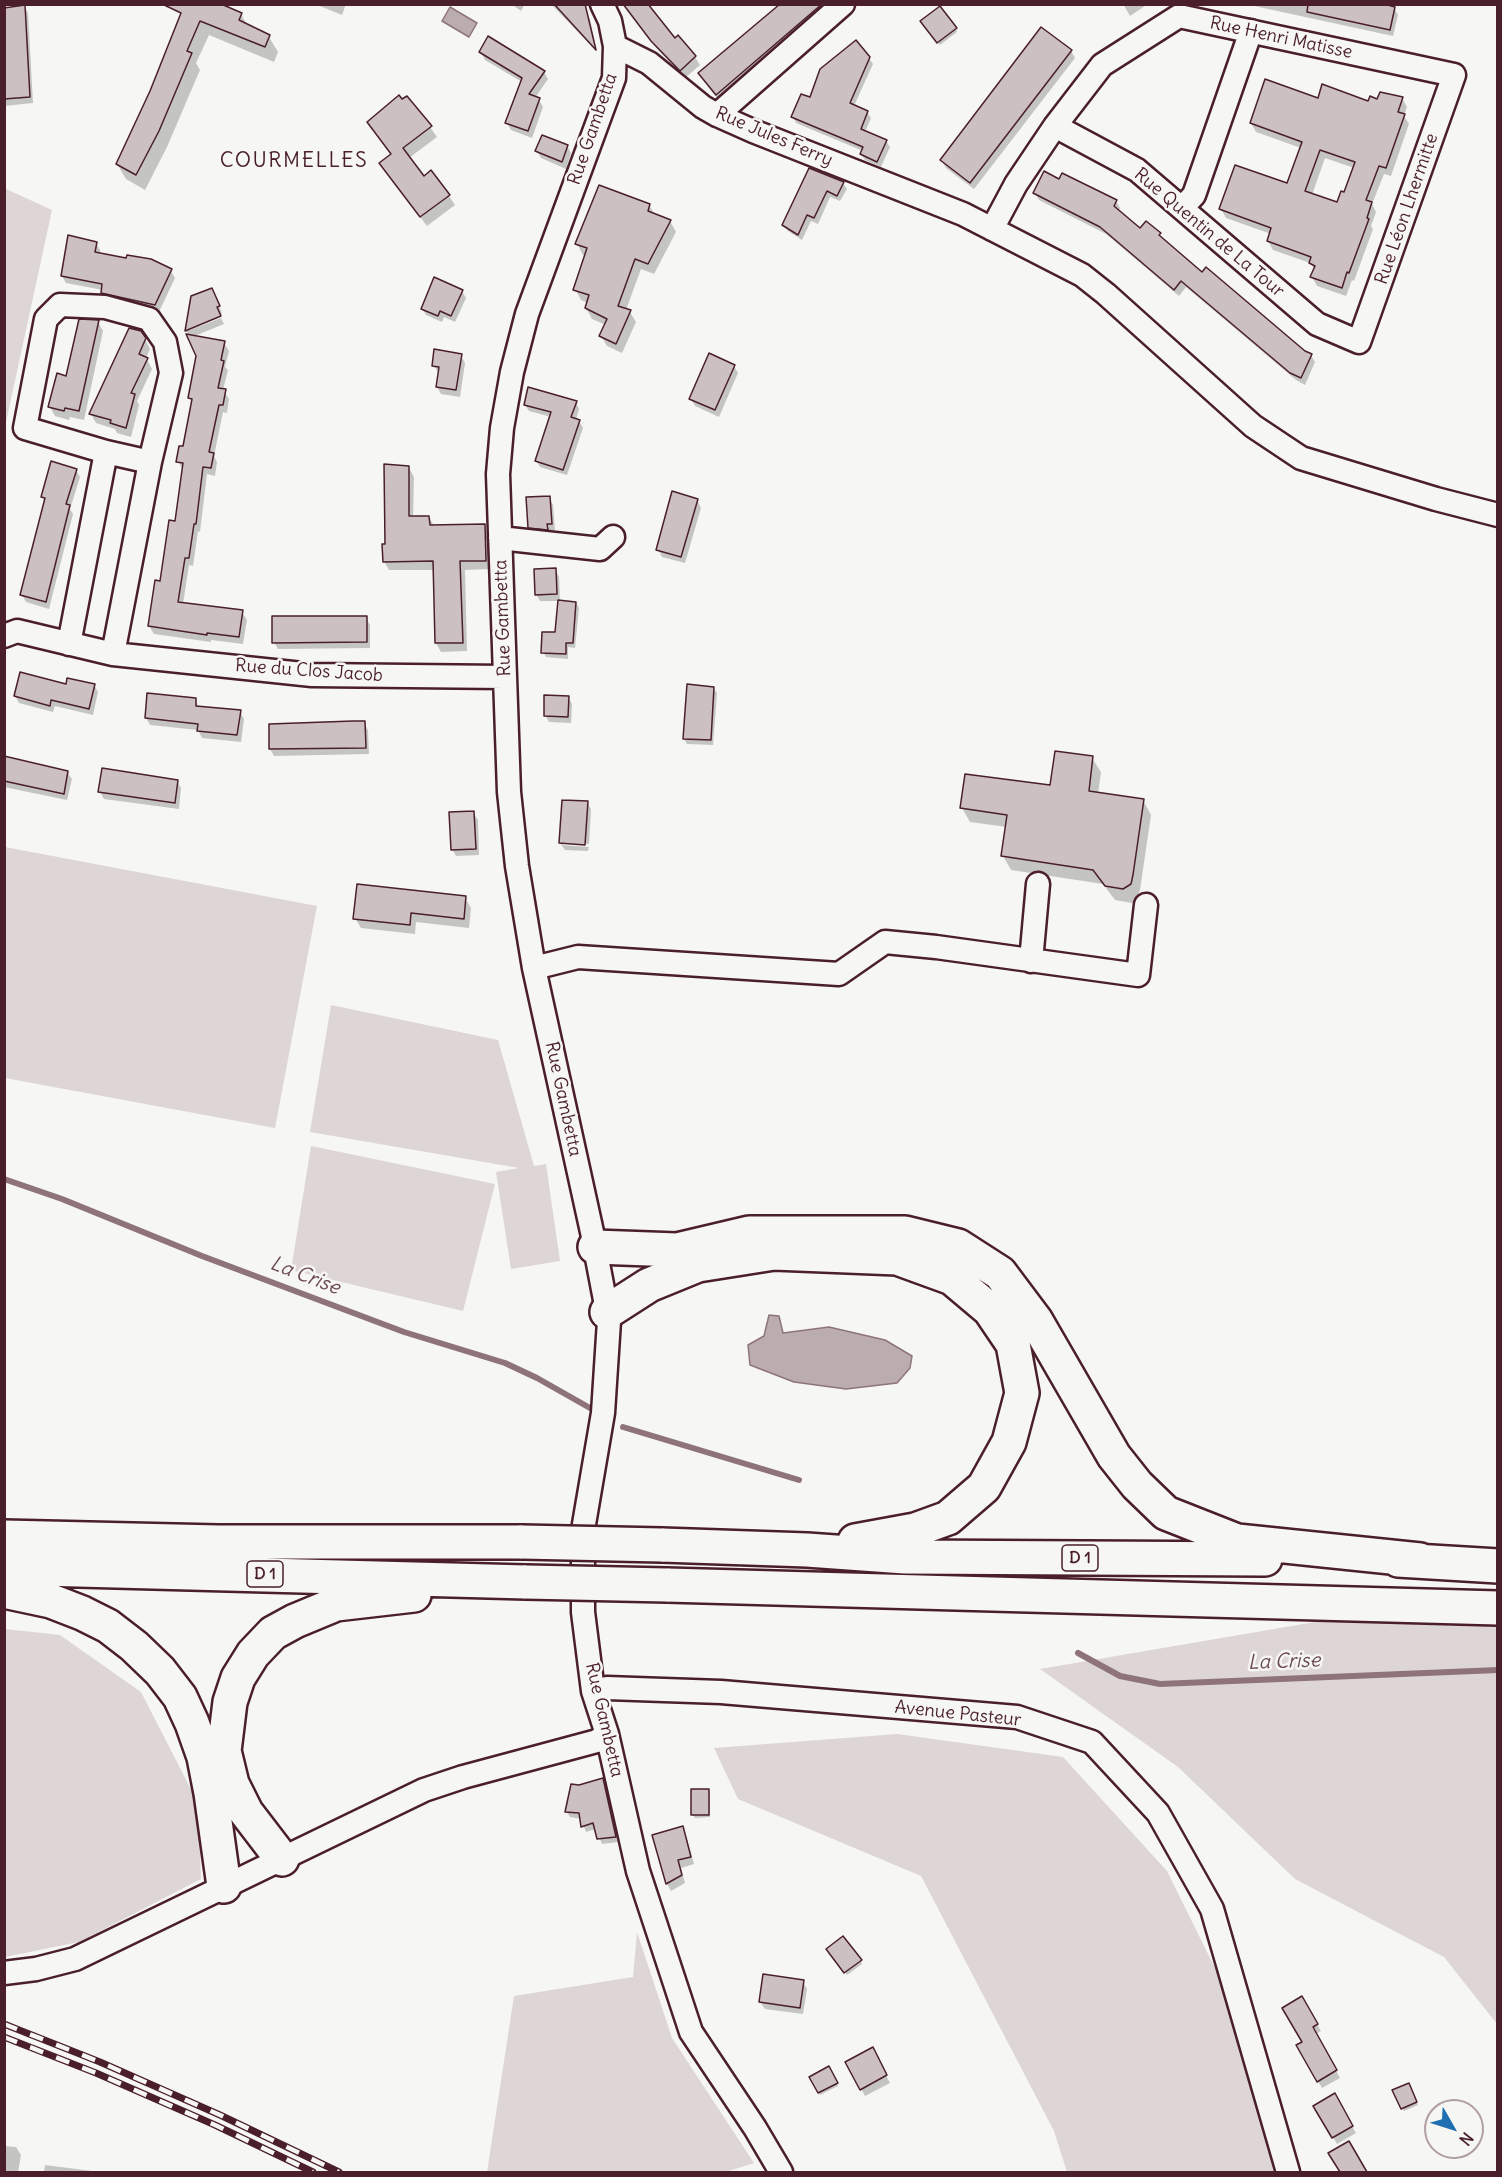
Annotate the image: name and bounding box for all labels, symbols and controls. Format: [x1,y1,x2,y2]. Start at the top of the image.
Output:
street label: Rue Henri Matisse [1208,12,1354,64]
street label: Rue Gambetta [564,70,622,188]
street label: Rue Jules Ferry [712,103,836,171]
street label: Rue Léon Lhermitte [1371,131,1443,287]
district label: COURMELLES [220,148,368,174]
street label: Rue Quentin de La Tour [1130,164,1288,302]
street label: Rue Gambetta [490,559,516,677]
street label: Rue du Clos Jacob [234,655,384,687]
street label: Rue Gambetta [540,1040,586,1158]
water label: La Crise [267,1252,343,1300]
road number: D 1 [1062,1545,1098,1571]
road number: D 1 [247,1561,283,1587]
water label: La Crise [1247,1649,1321,1675]
street label: Rue Gambetta [580,1661,628,1779]
street label: Avenue Pasteur [894,1697,1022,1731]
north arrow [1424,2099,1484,2159]
text: N [1455,2128,1478,2150]

